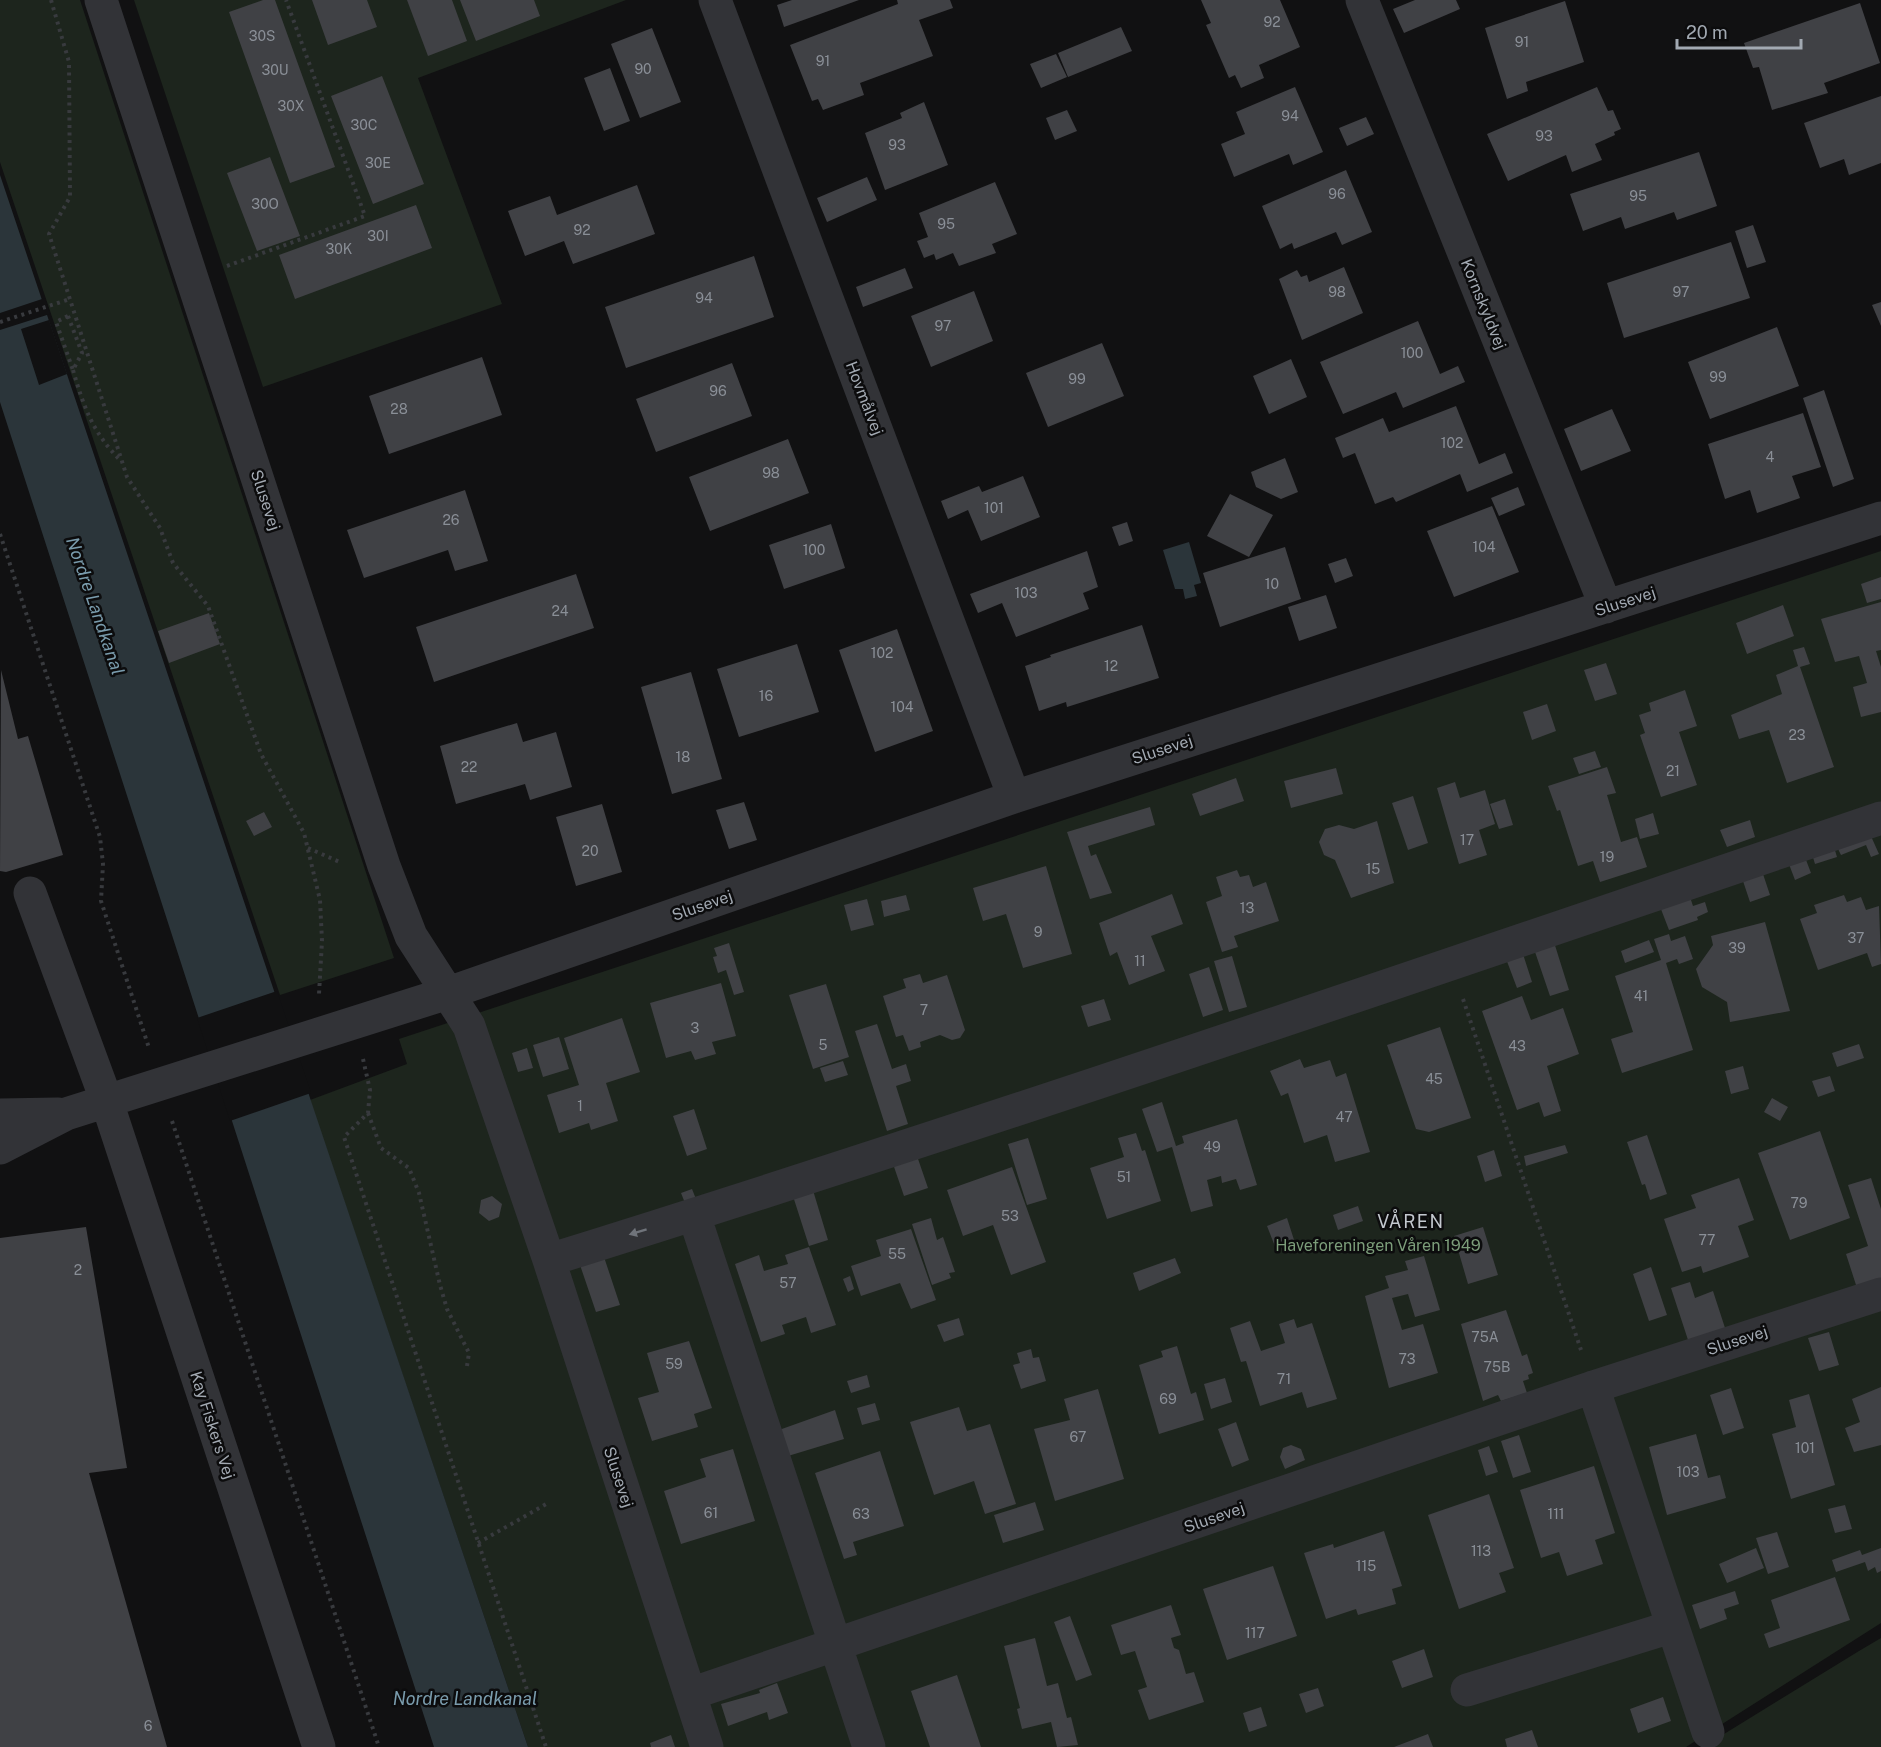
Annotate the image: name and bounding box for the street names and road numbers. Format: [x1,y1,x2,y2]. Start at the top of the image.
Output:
street label: Kornskyldvej [1457,256,1510,352]
street label: Hovmålvej [842,359,887,438]
street label: Slusevej [247,467,284,533]
street label: Slusevej [1592,583,1658,620]
street label: Slusevej [1129,731,1195,768]
street label: Slusevej [669,886,735,925]
street label: Slusevej [1704,1322,1770,1359]
street label: Kay Fiskers Vej [186,1369,239,1481]
street label: Slusevej [600,1444,637,1510]
street label: Slusevej [1181,1498,1247,1537]

